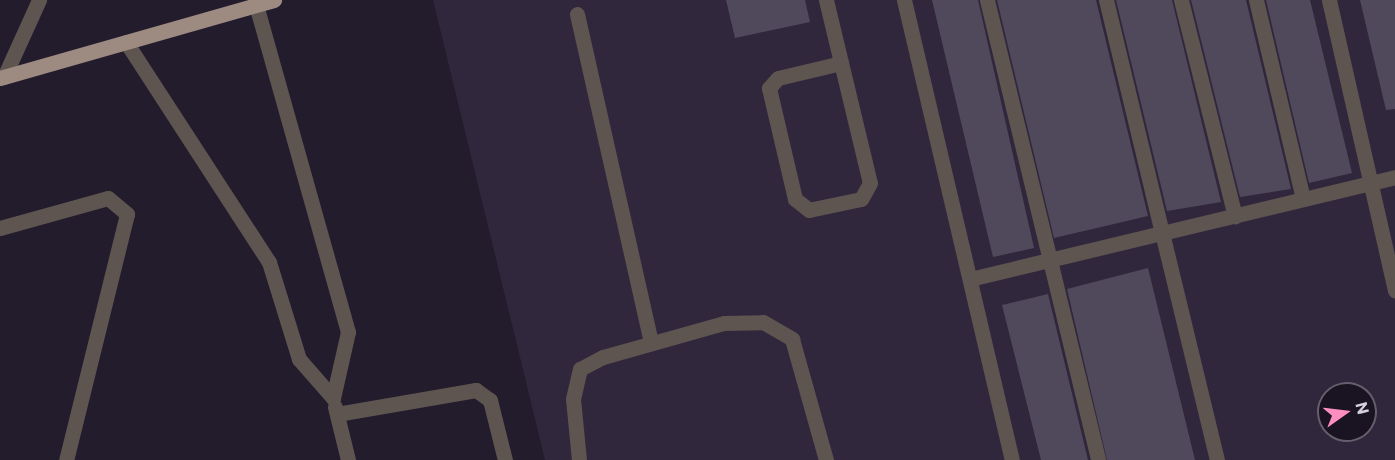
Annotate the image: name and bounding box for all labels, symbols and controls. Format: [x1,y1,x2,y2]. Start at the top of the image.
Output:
north arrow [1317,382,1377,442]
text: N [1352,400,1374,416]

